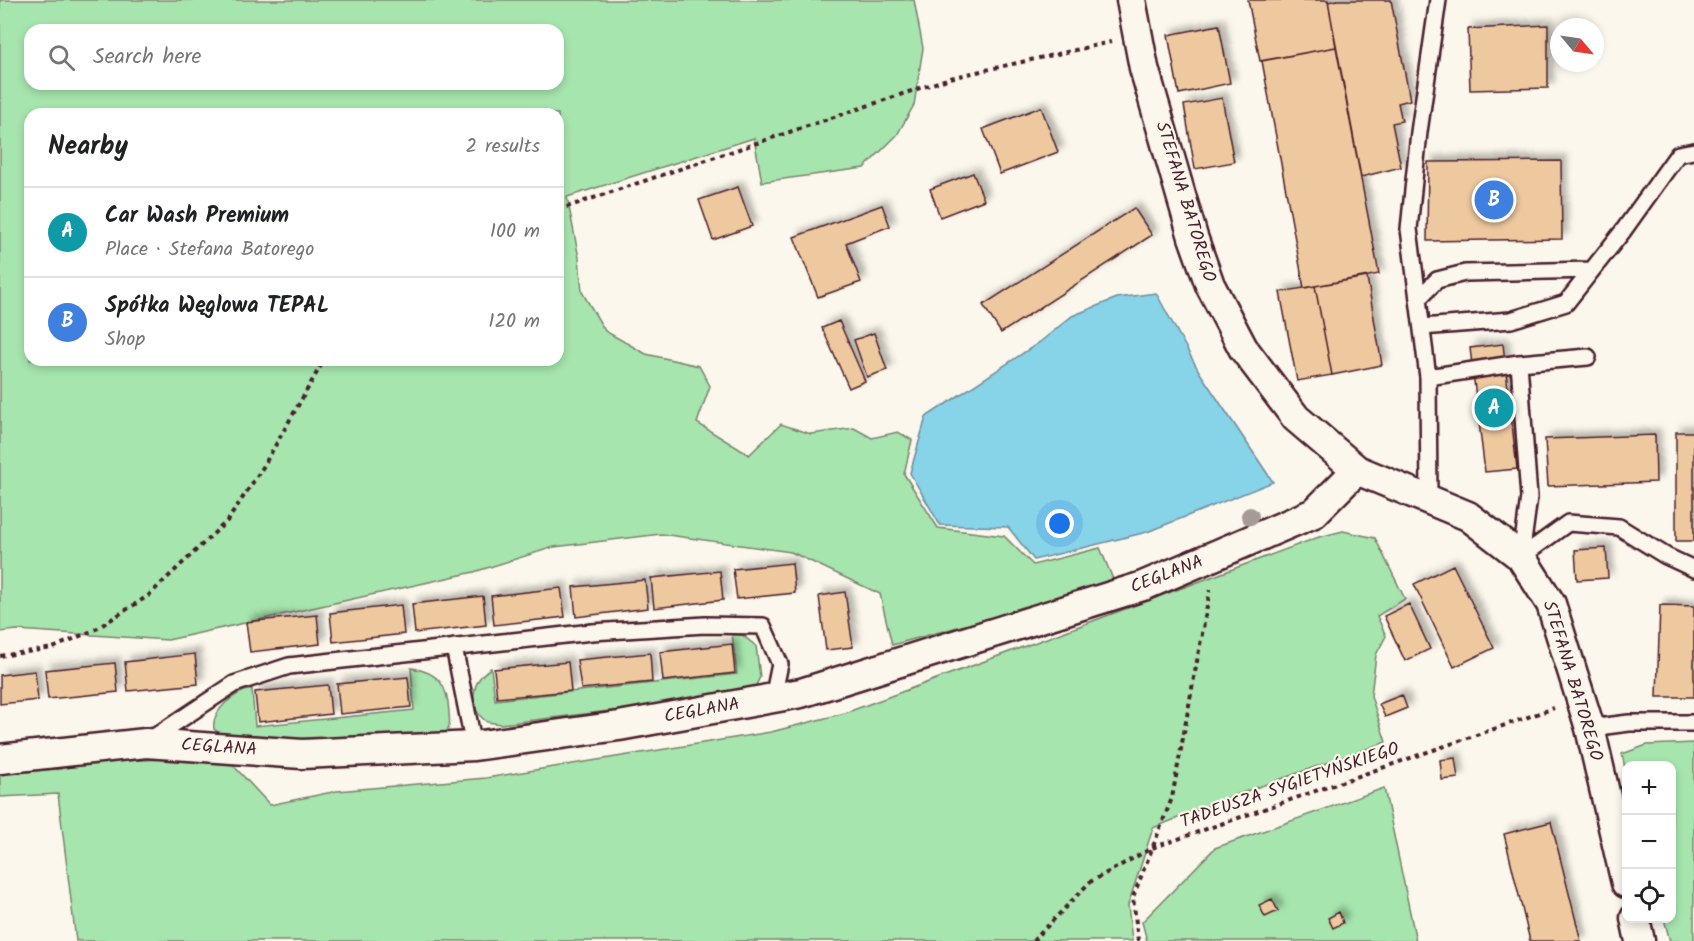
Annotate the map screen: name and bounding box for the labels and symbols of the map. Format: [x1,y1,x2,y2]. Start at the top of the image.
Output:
north arrow [1550,18,1604,72]
street label: STEFANA BATOREGO [1147,118,1223,286]
pin: B [1474,178,1514,222]
pin: A [1474,386,1514,430]
your location [1045,509,1074,538]
street label: CEGLANA [1126,548,1208,602]
street label: STEFANA BATOREGO [1534,597,1610,765]
street label: CEGLANA [662,690,742,732]
street label: CEGLANA [180,731,258,765]
street label: TADEUSZA SYGIETYŃSKIEGO [1177,735,1403,837]

